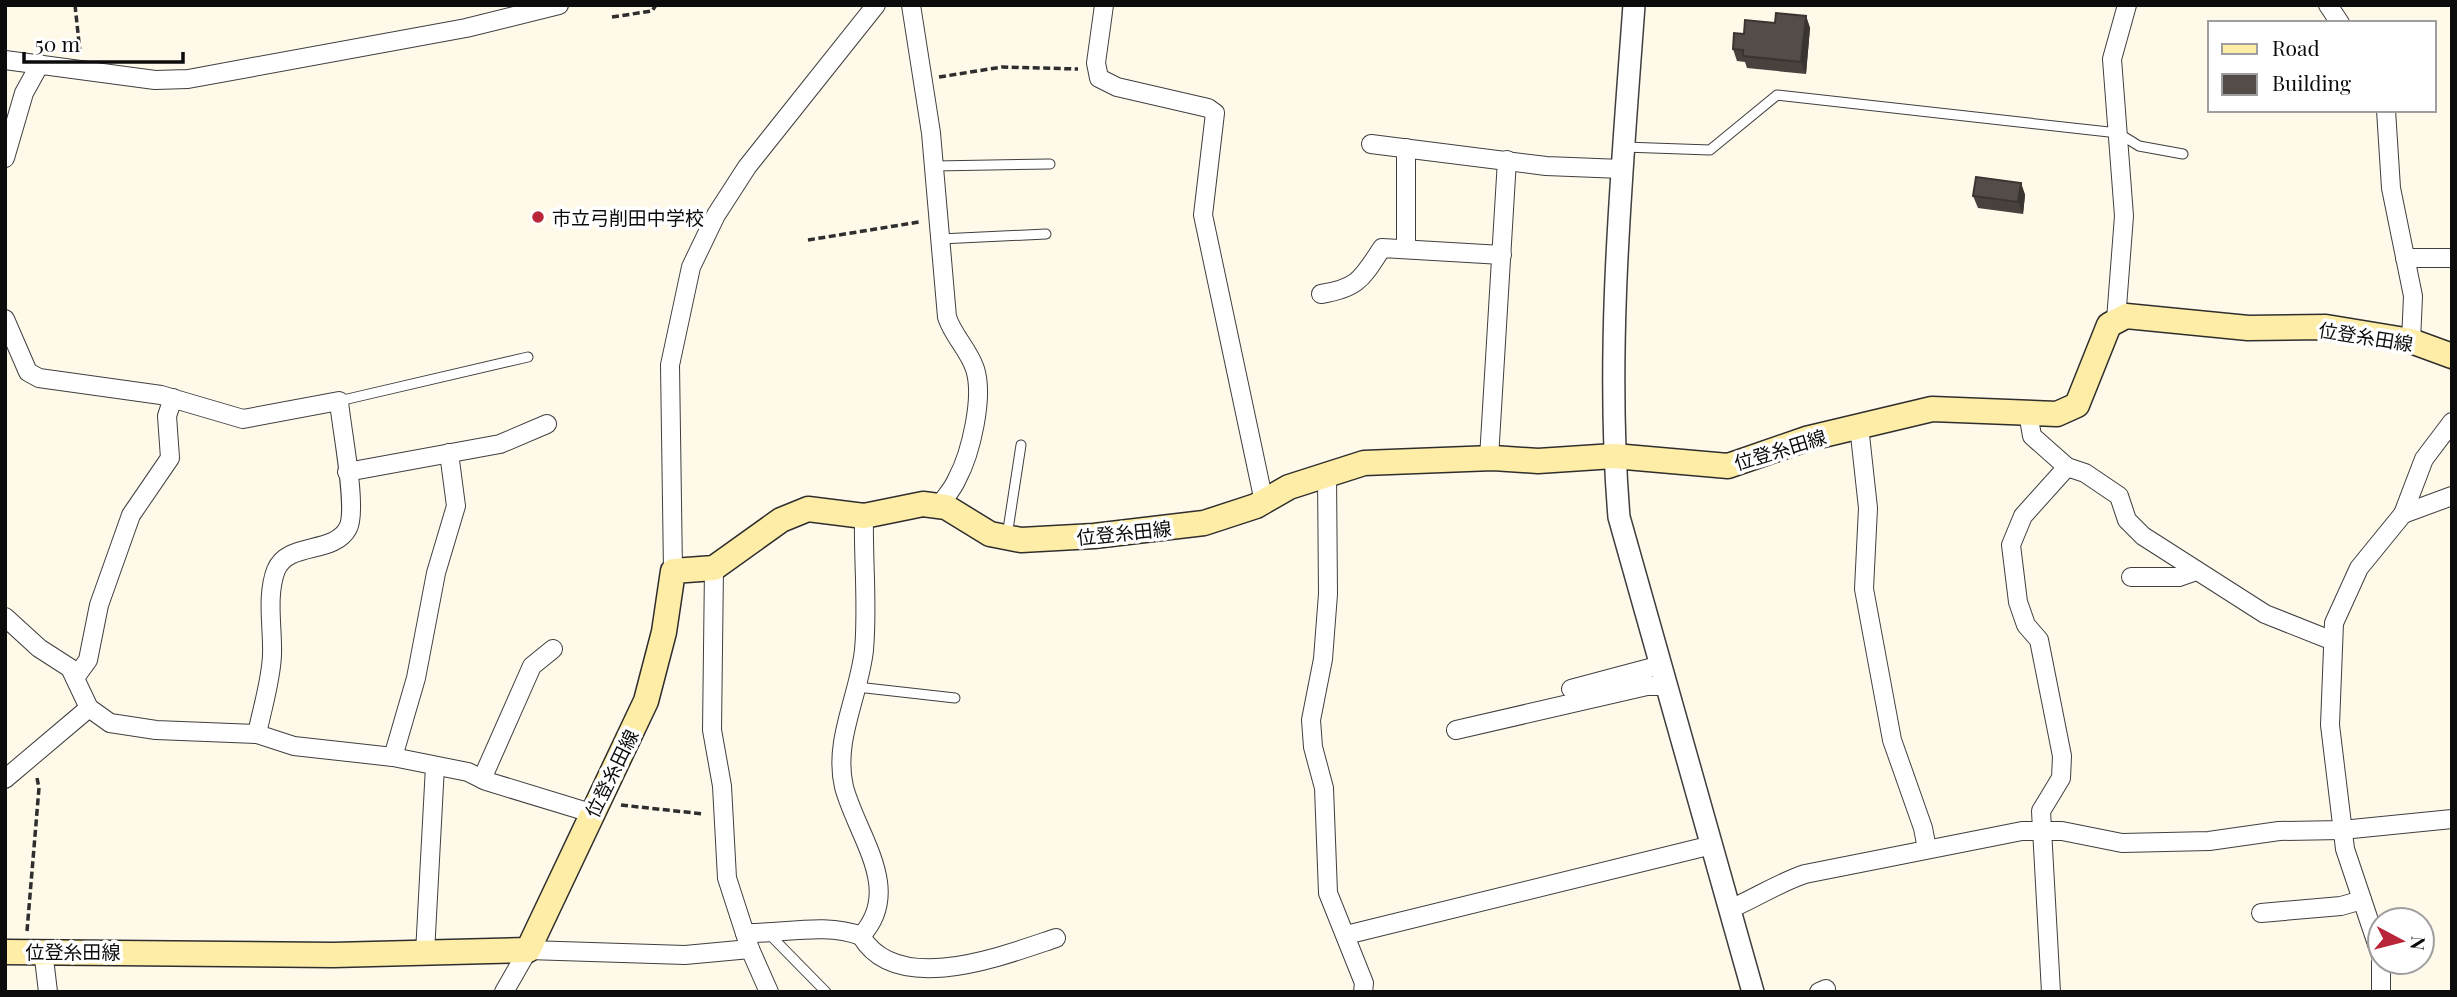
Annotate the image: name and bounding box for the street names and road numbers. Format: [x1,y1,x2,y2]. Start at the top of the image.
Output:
street label: 位登糸田線 [2317,316,2415,356]
street label: 位登糸田線 [1731,423,1829,475]
street label: 位登糸田線 [1075,514,1173,550]
street label: 位登糸田線 [578,725,644,821]
street label: 位登糸田線 [25,938,121,964]

